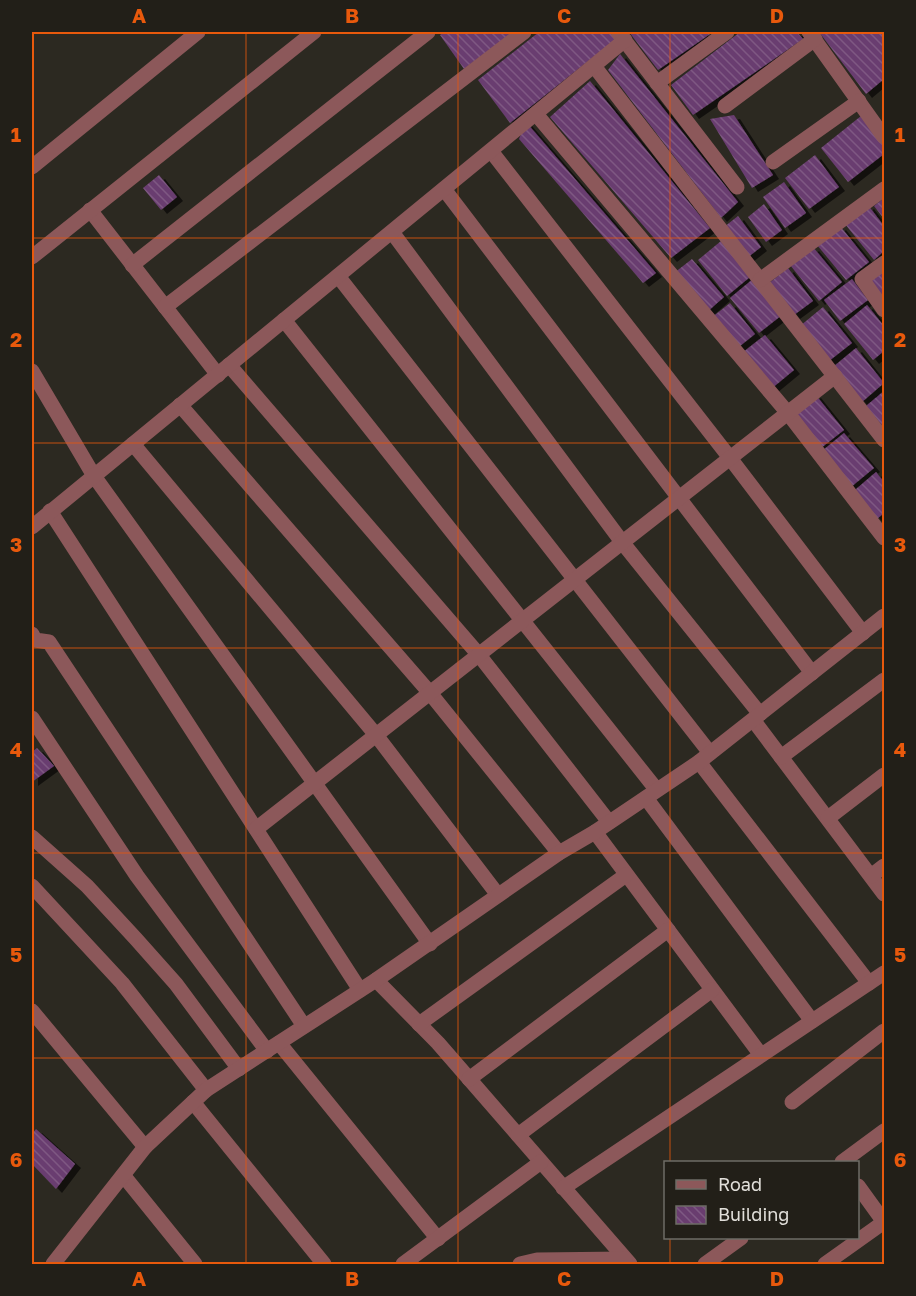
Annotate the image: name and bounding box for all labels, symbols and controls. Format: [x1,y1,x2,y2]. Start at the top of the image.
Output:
text: A [132,3,146,27]
text: B [345,3,359,27]
text: C [557,3,571,27]
text: D [770,3,784,27]
text: 1 [11,122,21,146]
text: 1 [895,122,905,146]
text: 2 [10,327,22,351]
text: 2 [894,327,906,351]
text: 3 [10,532,22,556]
text: 3 [894,532,906,556]
text: 4 [10,737,22,761]
text: 4 [894,737,906,761]
text: 5 [10,942,22,966]
text: 5 [894,942,906,966]
text: 6 [10,1147,22,1171]
text: 6 [894,1147,906,1171]
legend [664,1161,859,1239]
text: Road [718,1173,762,1195]
text: Building [718,1203,789,1225]
text: A [132,1266,146,1290]
text: B [345,1266,359,1290]
text: C [557,1266,571,1290]
text: D [770,1266,784,1290]

